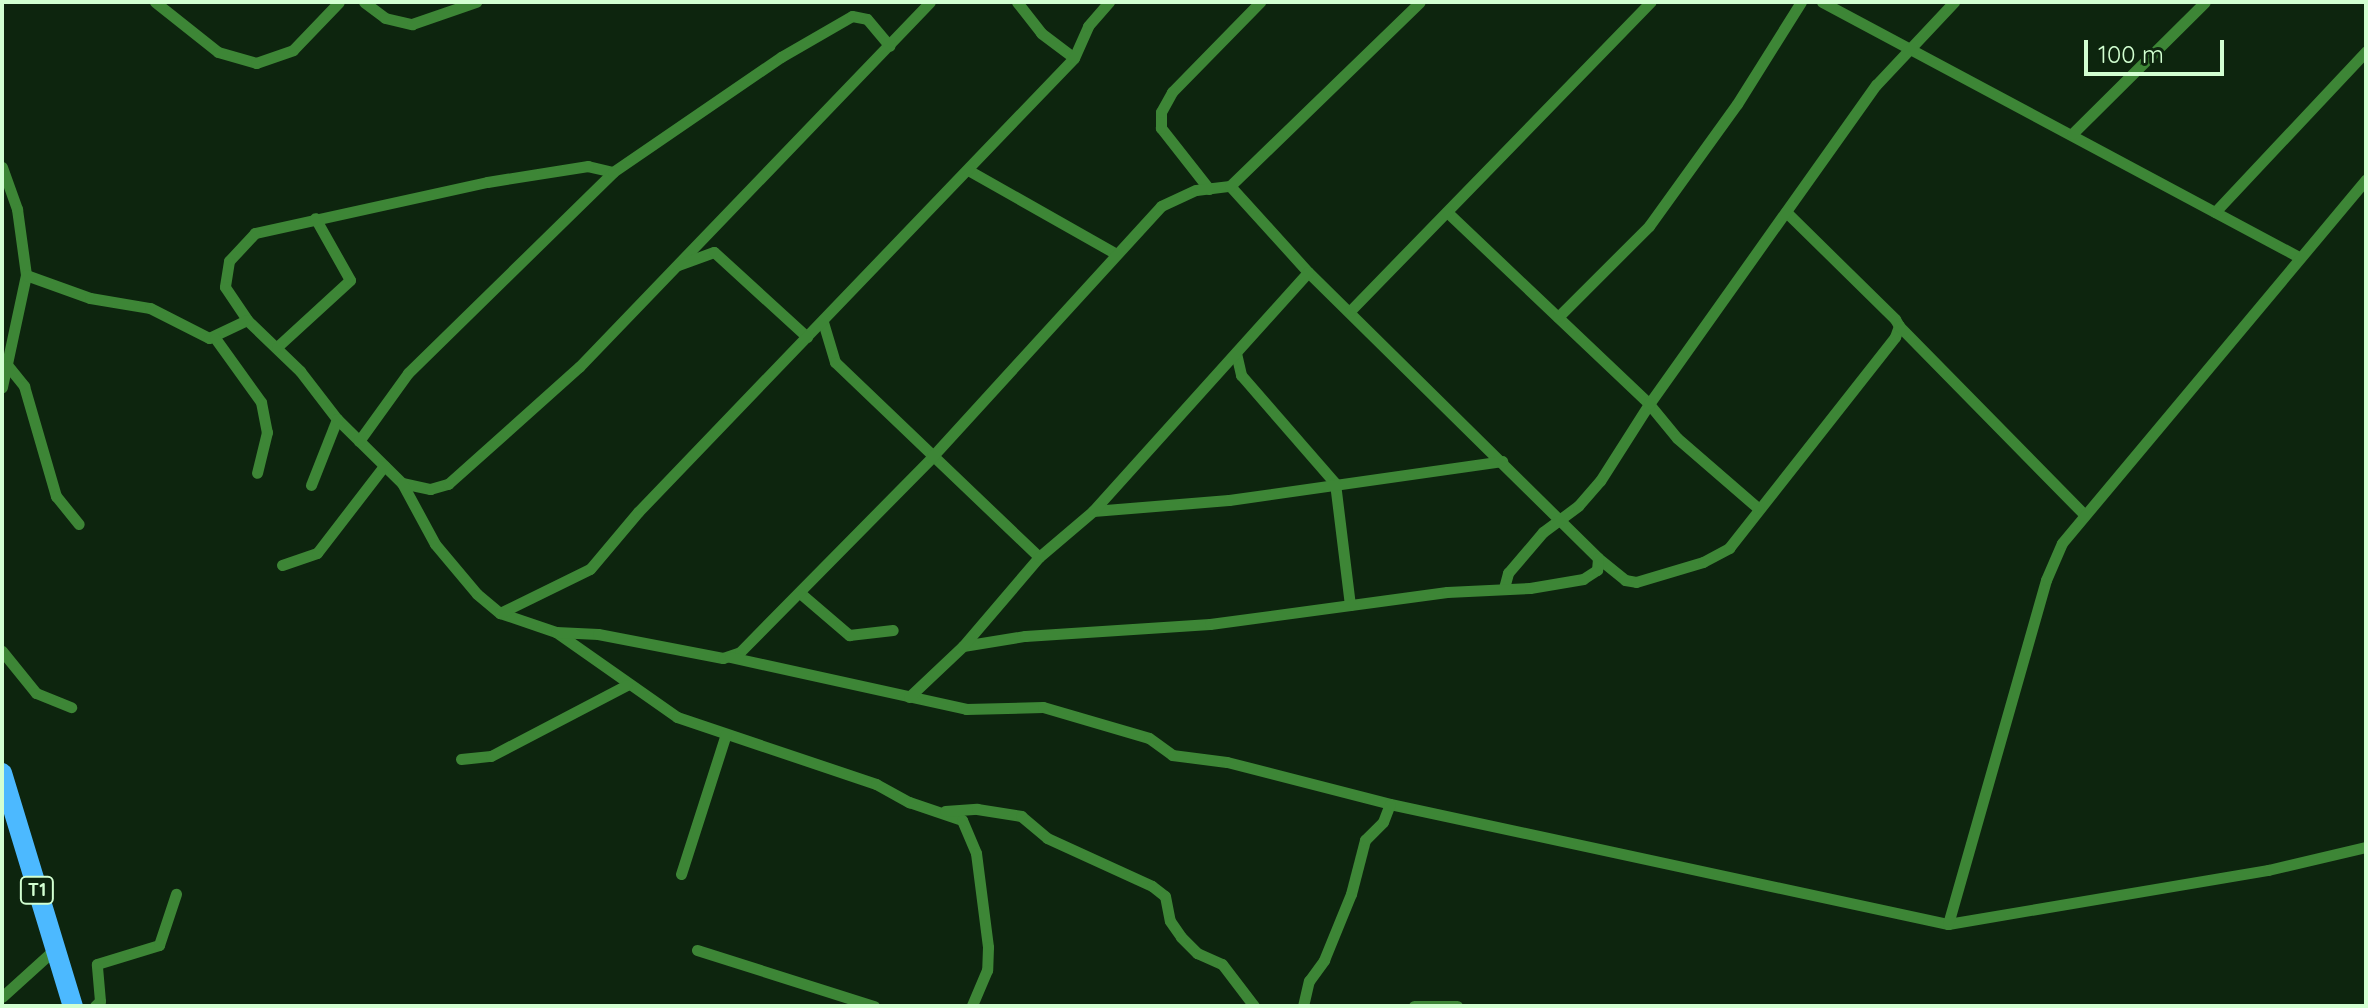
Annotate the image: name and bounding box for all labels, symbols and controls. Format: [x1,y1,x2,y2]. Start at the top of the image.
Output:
scale bar [2088,24,2228,74]
text: 100 m [2098,39,2164,69]
road number: T1 [19,876,55,904]

